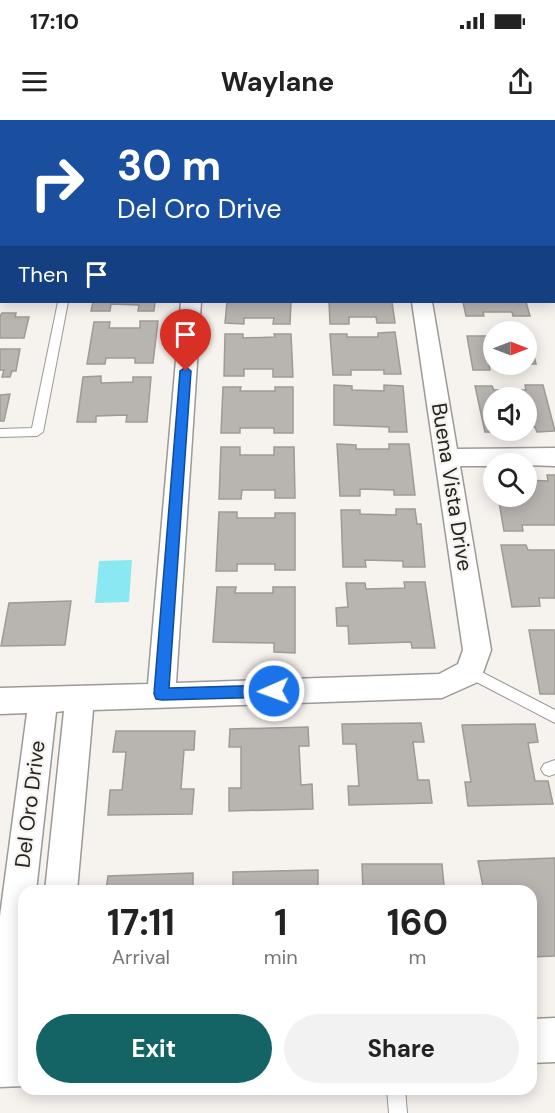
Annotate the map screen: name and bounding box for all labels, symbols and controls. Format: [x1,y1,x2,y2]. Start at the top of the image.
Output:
text: 17:10 [30,7,79,36]
text: Waylane [221,64,334,99]
icon: menu [18,65,51,98]
icon: share [504,65,537,98]
text: 30 m [117,138,221,193]
icon: right [18,144,96,222]
text: Del Oro Drive [117,191,282,226]
icon: arrive [80,258,113,291]
text: Then [18,260,68,289]
pin [160,309,211,371]
icon: arrive [169,318,202,351]
north arrow [483,321,537,375]
map controls [483,321,537,507]
button: sound [483,387,537,441]
street label: Buena Vista Drive [425,401,479,573]
button: search [483,453,537,507]
position arrow [242,659,306,723]
street label: Del Oro Drive [8,739,52,869]
text: 17:11 [107,899,175,946]
text: 1 [274,899,287,946]
text: 160 [387,899,448,946]
text: Arrival [112,944,170,970]
text: min [264,944,298,970]
text: m [408,944,426,970]
button: Exit [36,1014,272,1083]
button: Share [284,1014,519,1083]

